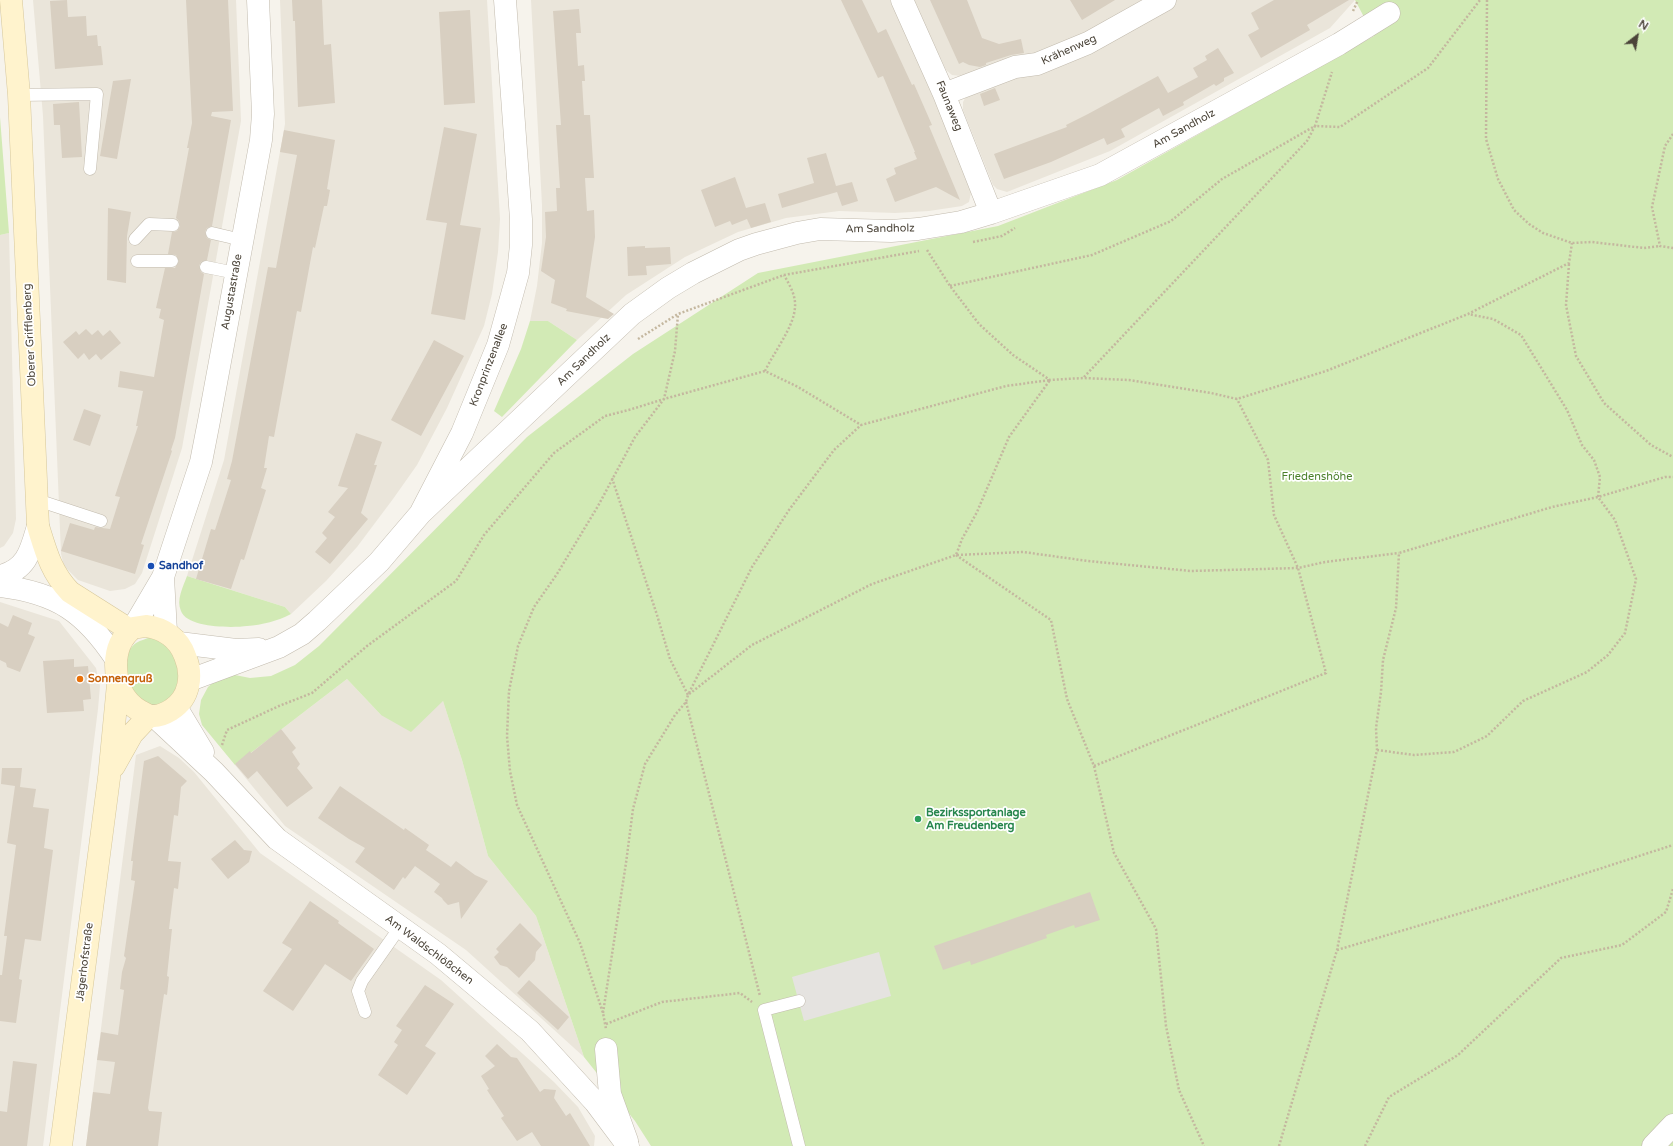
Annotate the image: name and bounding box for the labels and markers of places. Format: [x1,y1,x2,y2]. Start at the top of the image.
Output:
place label: Sandhof [159,559,203,573]
marker: Sandhof [146,561,156,571]
place label: Sonnengruß [88,672,152,686]
marker: Sonnengruß [75,674,85,684]
place label: Bezirkssportanlage Am Freudenberg [926,806,1026,832]
marker: Bezirkssportanlage Am Freudenberg [913,814,923,824]

